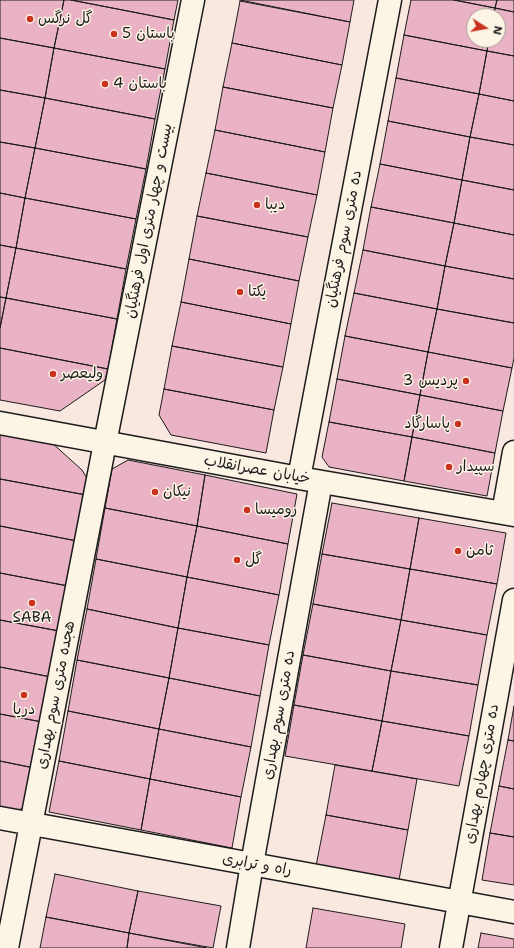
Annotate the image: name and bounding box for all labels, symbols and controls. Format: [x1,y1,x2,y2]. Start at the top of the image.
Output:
north arrow [466,8,506,48]
place label: گل نرگس [38,10,93,28]
marker: گل نرگس [25,14,35,24]
text: N [489,24,505,36]
place label: باستان 5 [122,25,175,43]
marker: باستان 5 [109,29,119,39]
place label: باستان 4 [113,75,167,93]
marker: باستان 4 [100,79,110,89]
street label: بیست و چهار متری اول فرهنگیان [121,122,177,320]
street label: ده متری سوم فرهنگیان [322,169,366,309]
place label: دیبا [265,196,285,214]
marker: دیبا [252,200,262,210]
place label: یکتا [248,283,266,301]
marker: یکتا [235,287,245,297]
place label: ولیعصر [61,365,103,383]
marker: ولیعصر [48,369,58,379]
place label: پردیس 3 [403,372,458,390]
marker: پردیس 3 [461,376,471,386]
place label: پاسارگاد [404,415,450,433]
marker: پاسارگاد [453,419,463,429]
street label: خیابان عصرانقلاب [202,452,312,488]
place label: سپیدار [457,458,495,476]
marker: سپیدار [444,462,454,472]
place label: نیکان [163,483,191,501]
marker: نیکان [150,487,160,497]
place label: رومیسا [255,501,297,519]
marker: رومیسا [242,505,252,515]
place label: ثامن [466,542,493,560]
marker: ثامن [453,546,463,556]
place label: گل [245,551,262,569]
marker: گل [232,555,242,565]
marker: SABA [27,598,37,608]
place label: SABA [13,609,51,627]
street label: هجده متری سوم بهداری [33,619,79,771]
street label: ده متری سوم بهداری [259,649,299,781]
marker: دریا [19,690,29,700]
place label: دریا [13,701,35,719]
street label: ده متری چهارم بهداری [461,703,503,845]
street label: راه و ترابری [221,850,293,880]

